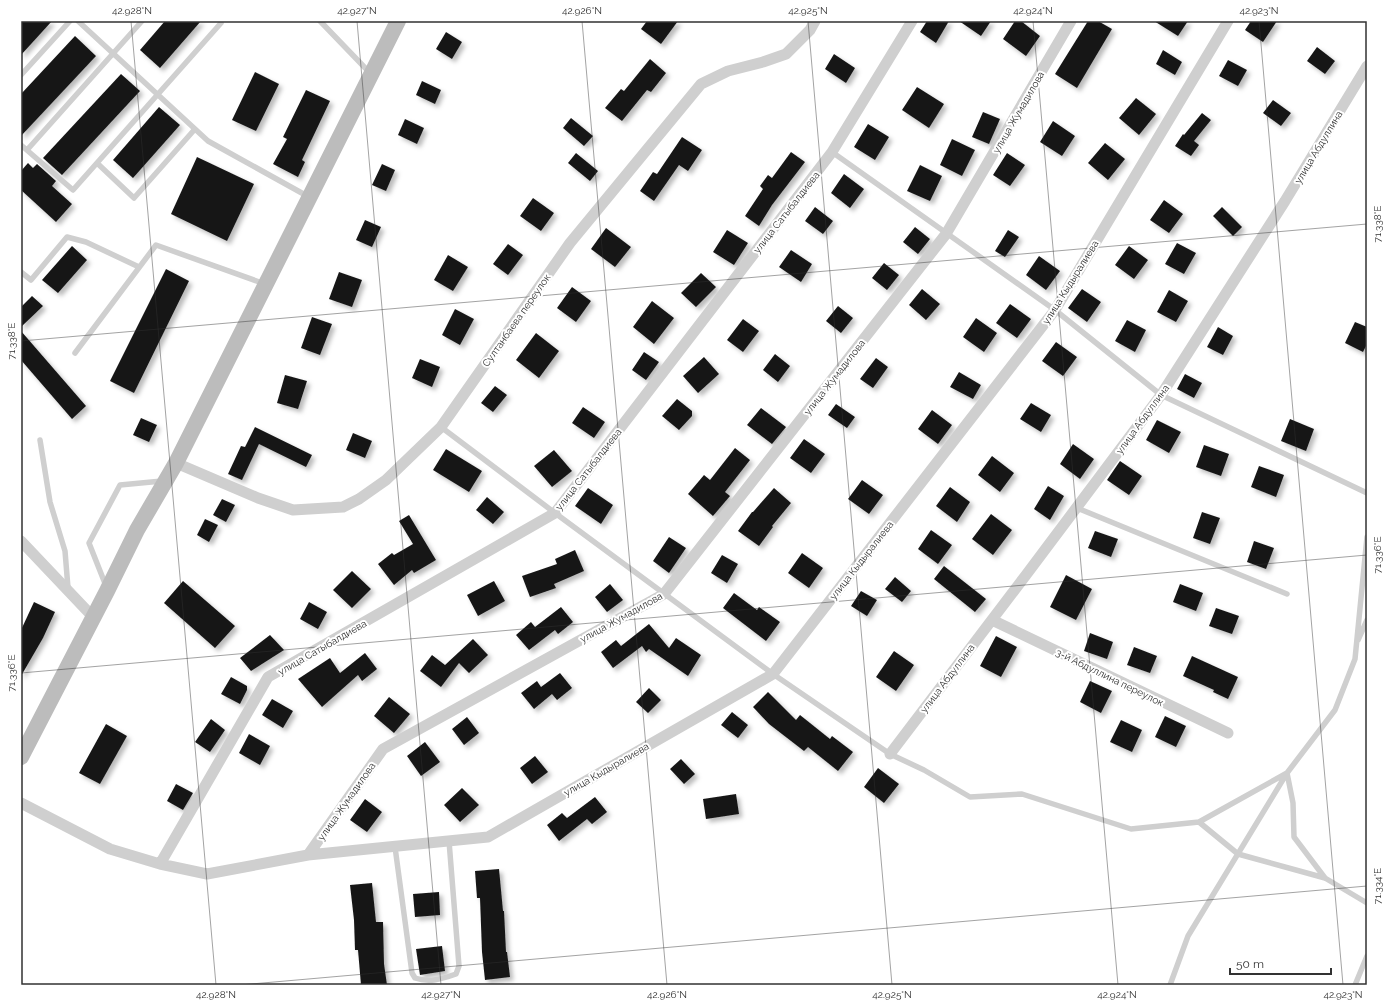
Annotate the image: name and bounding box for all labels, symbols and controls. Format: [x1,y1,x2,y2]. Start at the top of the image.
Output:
text: 42.928°N [112,5,152,16]
text: 42.927°N [337,5,377,16]
text: 42.926°N [562,5,602,16]
text: 42.925°N [788,5,828,16]
text: 42.924°N [1013,5,1053,16]
text: 42.923°N [1239,5,1279,16]
street label: улица Жумадилова [991,69,1046,155]
street label: улица Абдуллина [1292,109,1344,186]
street label: улица Сатыбалдиева [751,169,822,255]
text: 71.338°E [1372,206,1383,242]
street label: улица Кыдыралиева [1040,238,1101,326]
street label: Султанбаева переулок [480,272,553,369]
text: 71.338°E [6,323,17,359]
street label: улица Жумадилова [802,338,867,417]
street label: улица Абдуллина [1114,383,1171,456]
street label: улица Сатыбалдиева [553,426,624,512]
street label: улица Кыдыралиева [827,519,895,602]
text: 71.336°E [1372,537,1383,573]
street label: улица Жумадилова [578,590,664,645]
street label: улица Сатыбалдиева [276,618,368,677]
street label: улица Абдуллина [918,642,977,715]
street label: 3-й Абдуллина переулок [1054,647,1165,708]
text: 71.336°E [6,655,17,691]
street label: улица Кыдыралиева [562,741,651,798]
street label: улица Жумадилова [315,760,377,842]
text: 71.334°E [1372,868,1383,904]
scale bar [1230,950,1331,976]
text: 50 m [1236,957,1264,971]
text: 42.928°N [196,989,236,1000]
text: 42.927°N [421,989,461,1000]
text: 42.926°N [647,989,687,1000]
text: 42.925°N [872,989,912,1000]
text: 42.924°N [1097,989,1137,1000]
text: 42.923°N [1323,989,1363,1000]

